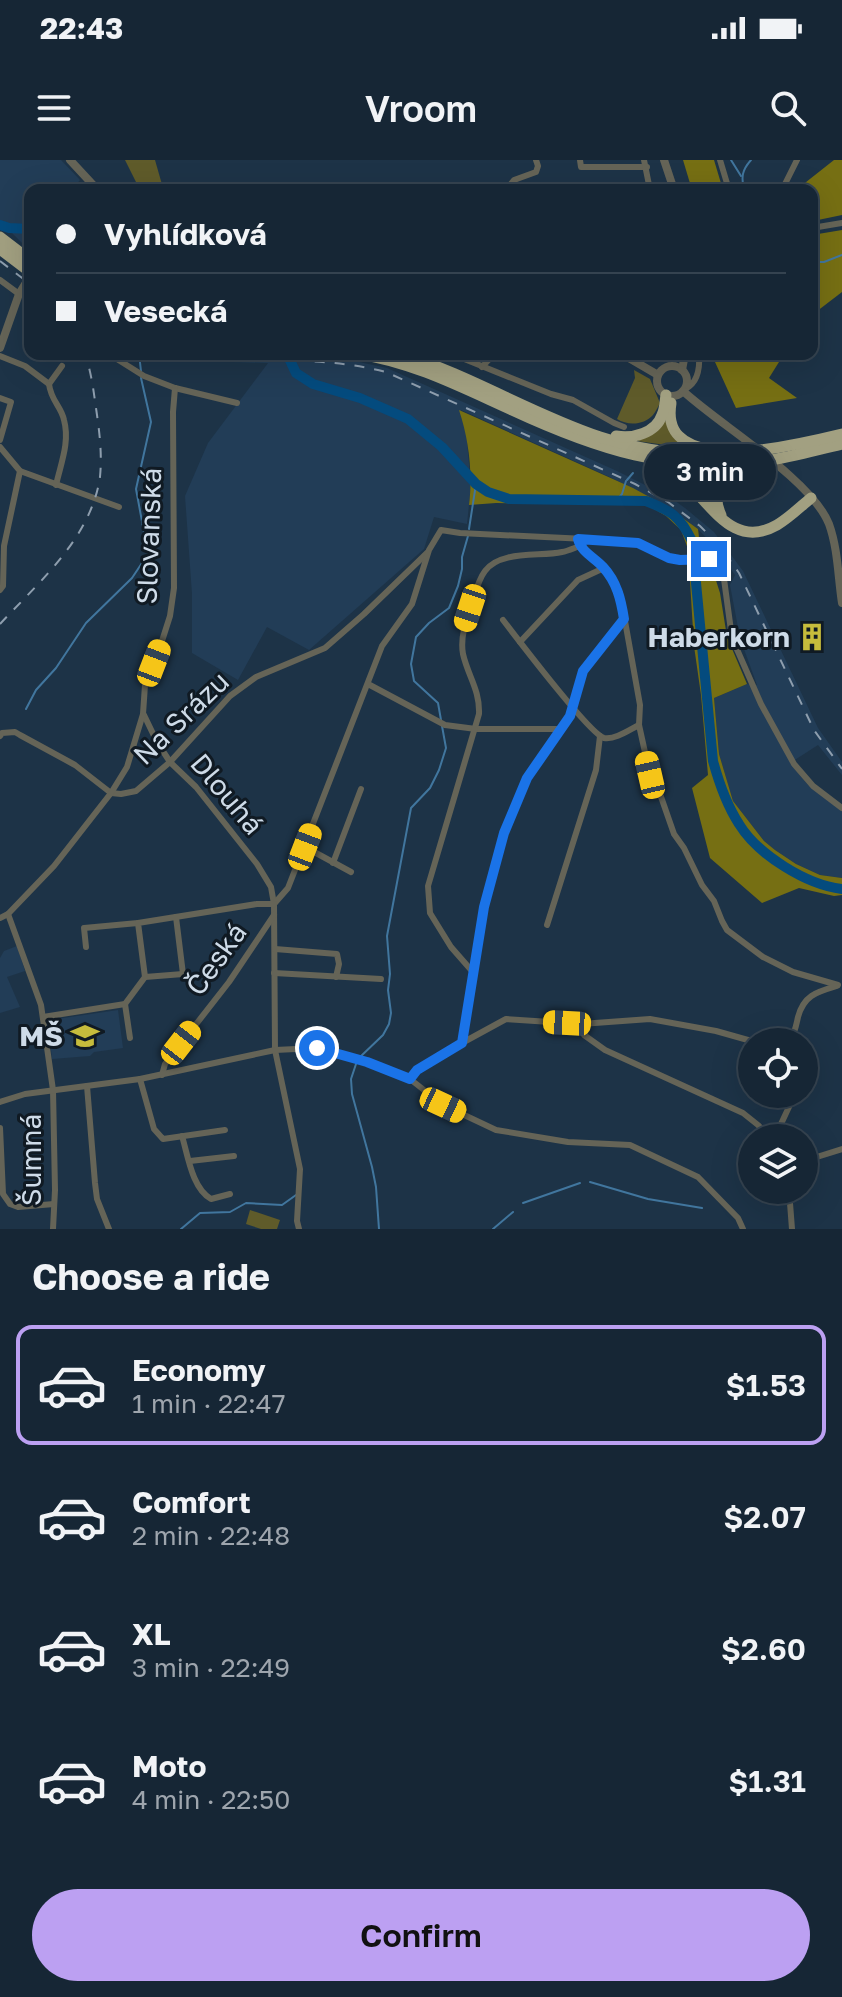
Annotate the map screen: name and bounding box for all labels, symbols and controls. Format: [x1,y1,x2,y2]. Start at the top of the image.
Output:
text: 22:43 [40,10,123,46]
icon: menu [32,86,76,130]
icon: search [766,86,810,130]
text: Vroom [365,87,477,130]
text: Vyhlídková [104,216,267,252]
text: Vesecká [104,293,227,329]
callout: 3 min [643,443,775,499]
text: 3 min [676,456,744,487]
street label: Slovanská [130,467,167,605]
route end [691,541,727,577]
car [451,581,489,635]
place label: Haberkorn [647,620,790,653]
building icon: Haberkorn [797,622,827,652]
car [134,636,174,690]
street label: Na Srázu [126,664,235,771]
street label: Dlouhá [184,747,271,841]
car [633,749,667,801]
car [285,820,325,874]
street label: Česká [178,916,253,1001]
car [542,1010,592,1036]
car [157,1017,205,1069]
place label: MŠ [19,1019,63,1052]
school or university icon: MŠ [70,1021,100,1051]
map controls [738,1028,818,1204]
button: locate [738,1028,818,1108]
route start [299,1030,335,1066]
car [416,1084,470,1126]
street label: Šumná [14,1114,47,1206]
button: layers [738,1124,818,1204]
text: Choose a ride [32,1255,270,1298]
icon: car [36,1349,108,1421]
text: Economy [132,1352,266,1388]
text: $1.53 [726,1367,806,1403]
text: 1 min · 22:47 [132,1388,285,1419]
icon: car [36,1481,108,1553]
text: Comfort [132,1484,251,1520]
text: $2.07 [724,1499,806,1535]
text: 2 min · 22:48 [132,1520,290,1551]
icon: car [36,1613,108,1685]
text: XL [132,1616,171,1652]
text: $2.60 [721,1631,806,1667]
text: 3 min · 22:49 [132,1652,290,1683]
icon: car [36,1745,108,1817]
text: Moto [132,1748,207,1784]
text: $1.31 [729,1763,806,1799]
text: 4 min · 22:50 [132,1784,290,1815]
button: Confirm [32,1889,810,1981]

